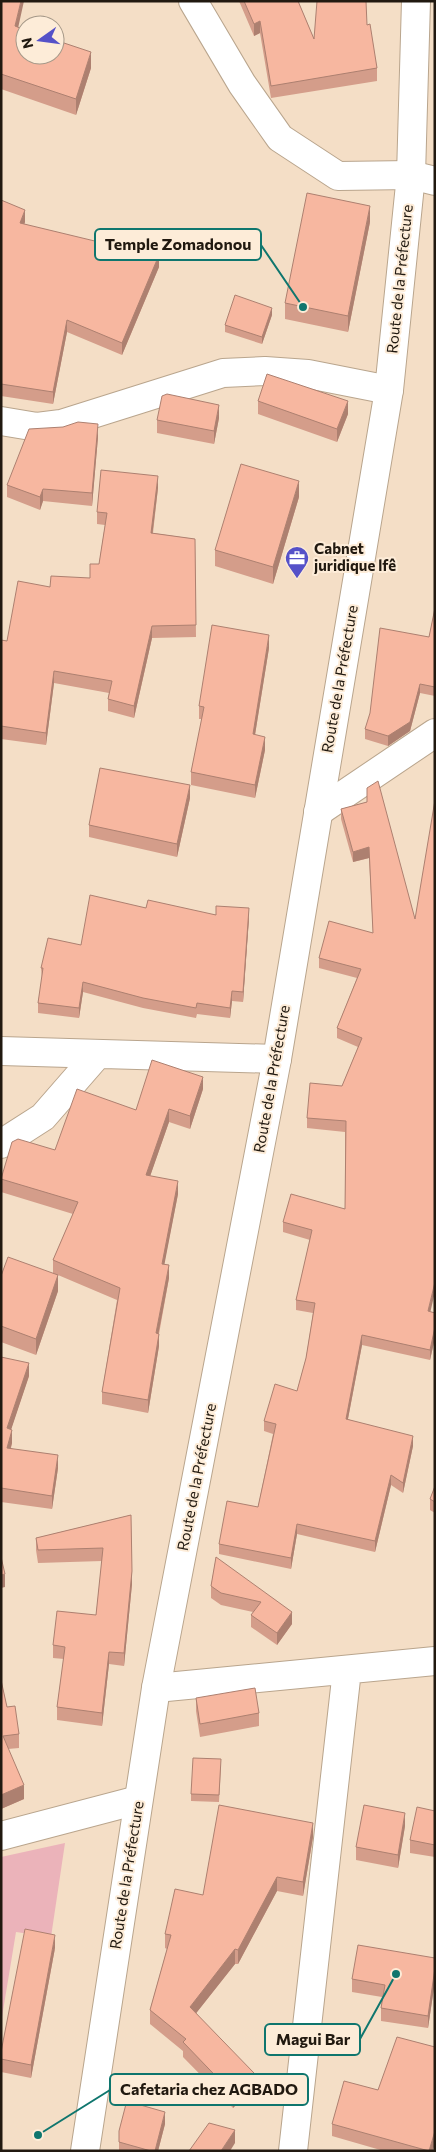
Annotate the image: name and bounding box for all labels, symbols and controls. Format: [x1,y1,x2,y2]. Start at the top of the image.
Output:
north arrow [15,15,65,65]
text: N [17,36,36,50]
street label: Route de la Préfecture [382,203,416,354]
callout: Temple Zomadonou [95,229,261,260]
text: Temple Zomadonou [105,234,251,253]
place label: Cabnet juridique lfê [313,539,396,574]
office icon: Cabnet juridique lfê [284,545,310,579]
street label: Route de la Préfecture [317,603,361,754]
street label: Route de la Préfecture [249,1003,293,1154]
street label: Route de la Préfecture [173,1402,219,1552]
street label: Route de la Préfecture [105,1799,147,1950]
callout: Magui Bar [265,2024,360,2055]
text: Magui Bar [276,2029,351,2048]
callout: Cafetaria chez AGBADO [110,2074,308,2105]
text: Cafetaria chez AGBADO [120,2079,298,2098]

